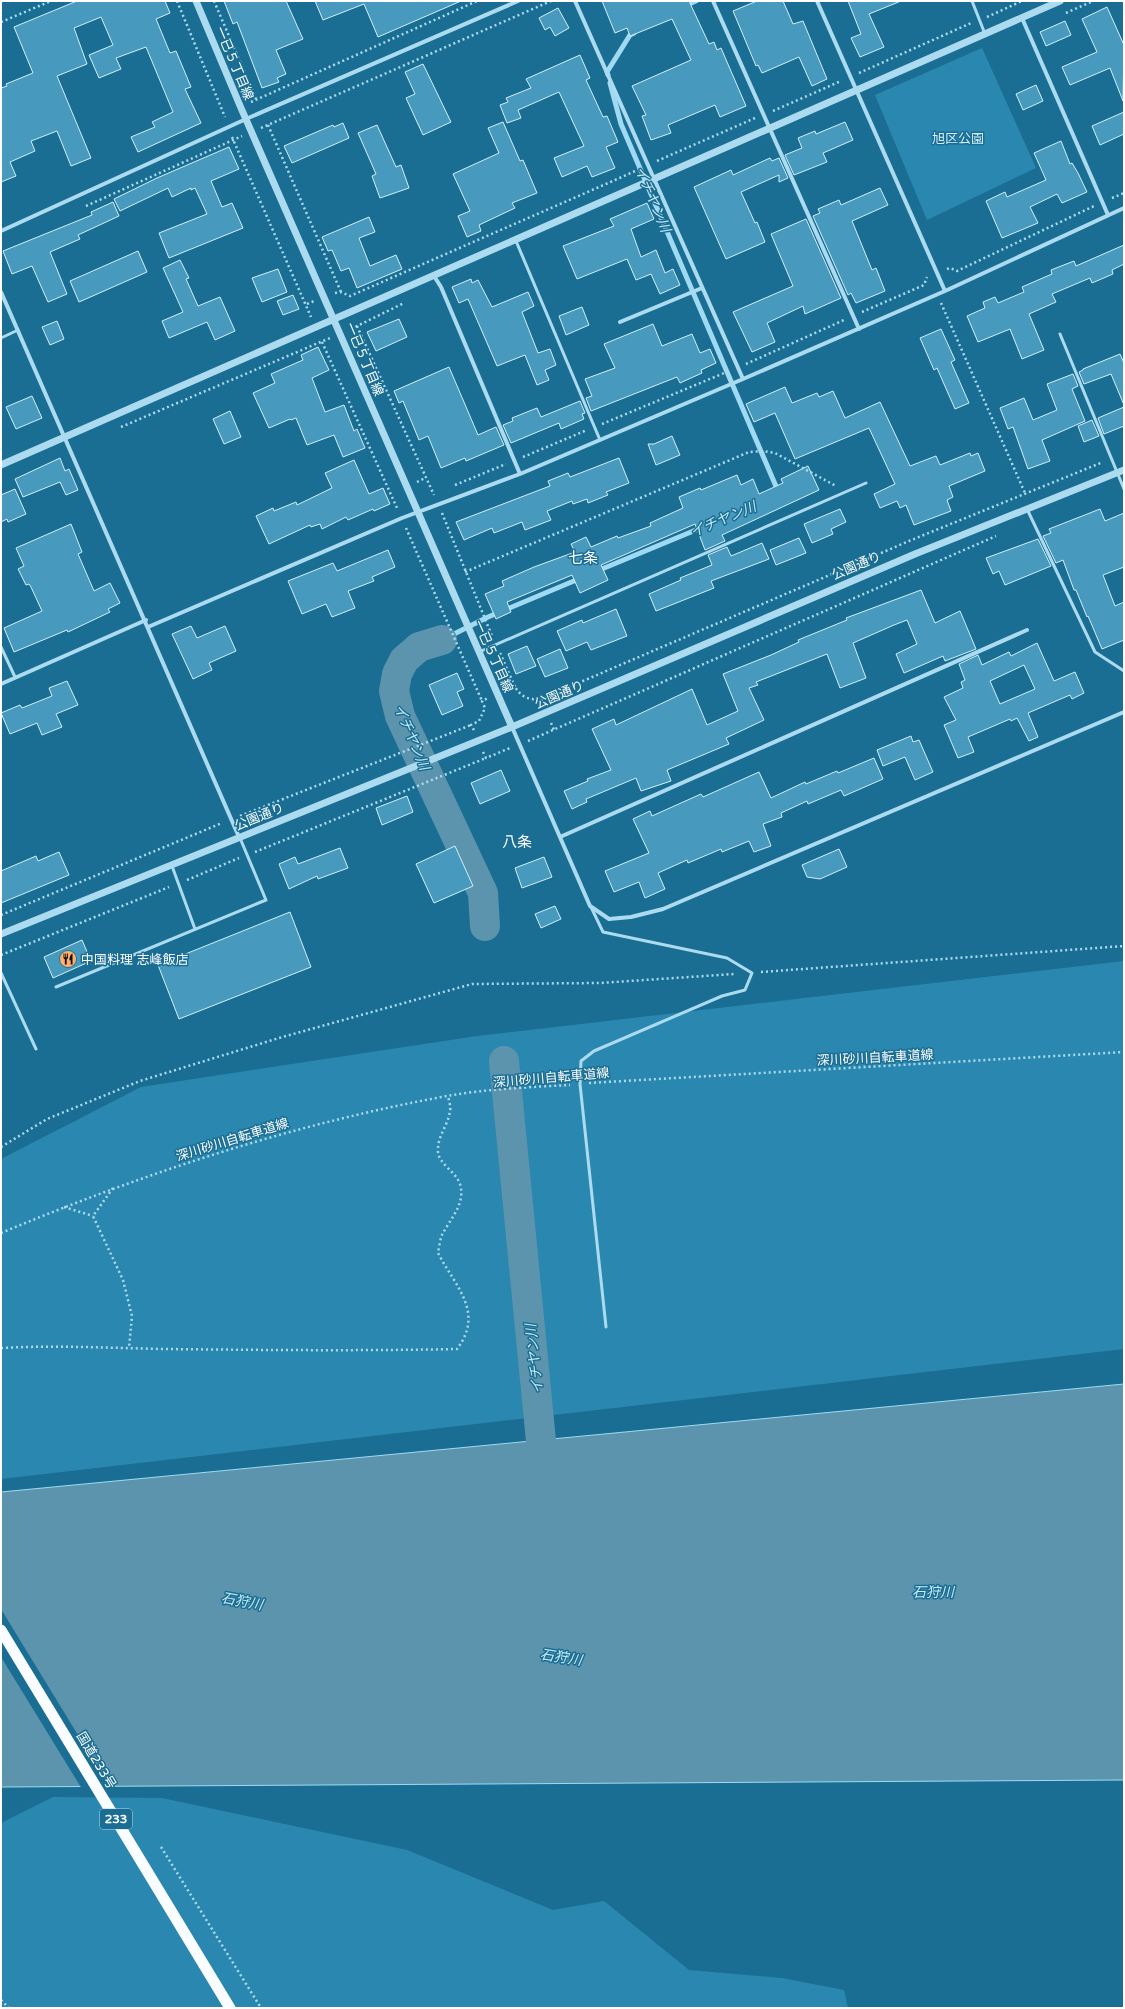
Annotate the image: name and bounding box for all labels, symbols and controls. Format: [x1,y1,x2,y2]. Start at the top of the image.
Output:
street label: 一已５丁目線 [211,24,257,102]
park label: 旭区公園 [932,131,984,147]
water label: イチヤン川 [631,164,675,237]
street label: 一已５丁目線 [341,320,387,398]
water label: イチヤン川 [688,497,761,541]
street label: 公園通り [829,548,883,583]
district label: 七条 [568,549,598,567]
street label: 一已５丁目線 [470,618,516,695]
street label: 公園通り [532,677,586,712]
water label: イチヤン川 [390,702,434,775]
street label: 公園通り [232,800,286,834]
district label: 八条 [502,833,532,851]
restaurant icon: 中国料理 志峰飯店 [58,949,78,969]
place label: 中国料理 志峰飯店 [81,952,188,968]
street label: 深川砂川自転車道線 [816,1047,934,1069]
street label: 深川砂川自転車道線 [492,1065,610,1091]
street label: 深川砂川自転車道線 [174,1115,291,1165]
water label: イチヤン川 [522,1321,547,1395]
water label: 石狩川 [912,1584,956,1601]
water label: 石狩川 [220,1589,266,1614]
water label: 石狩川 [539,1646,585,1669]
street label: 国道233号 [73,1729,119,1792]
road number: 233 [100,1809,132,1829]

